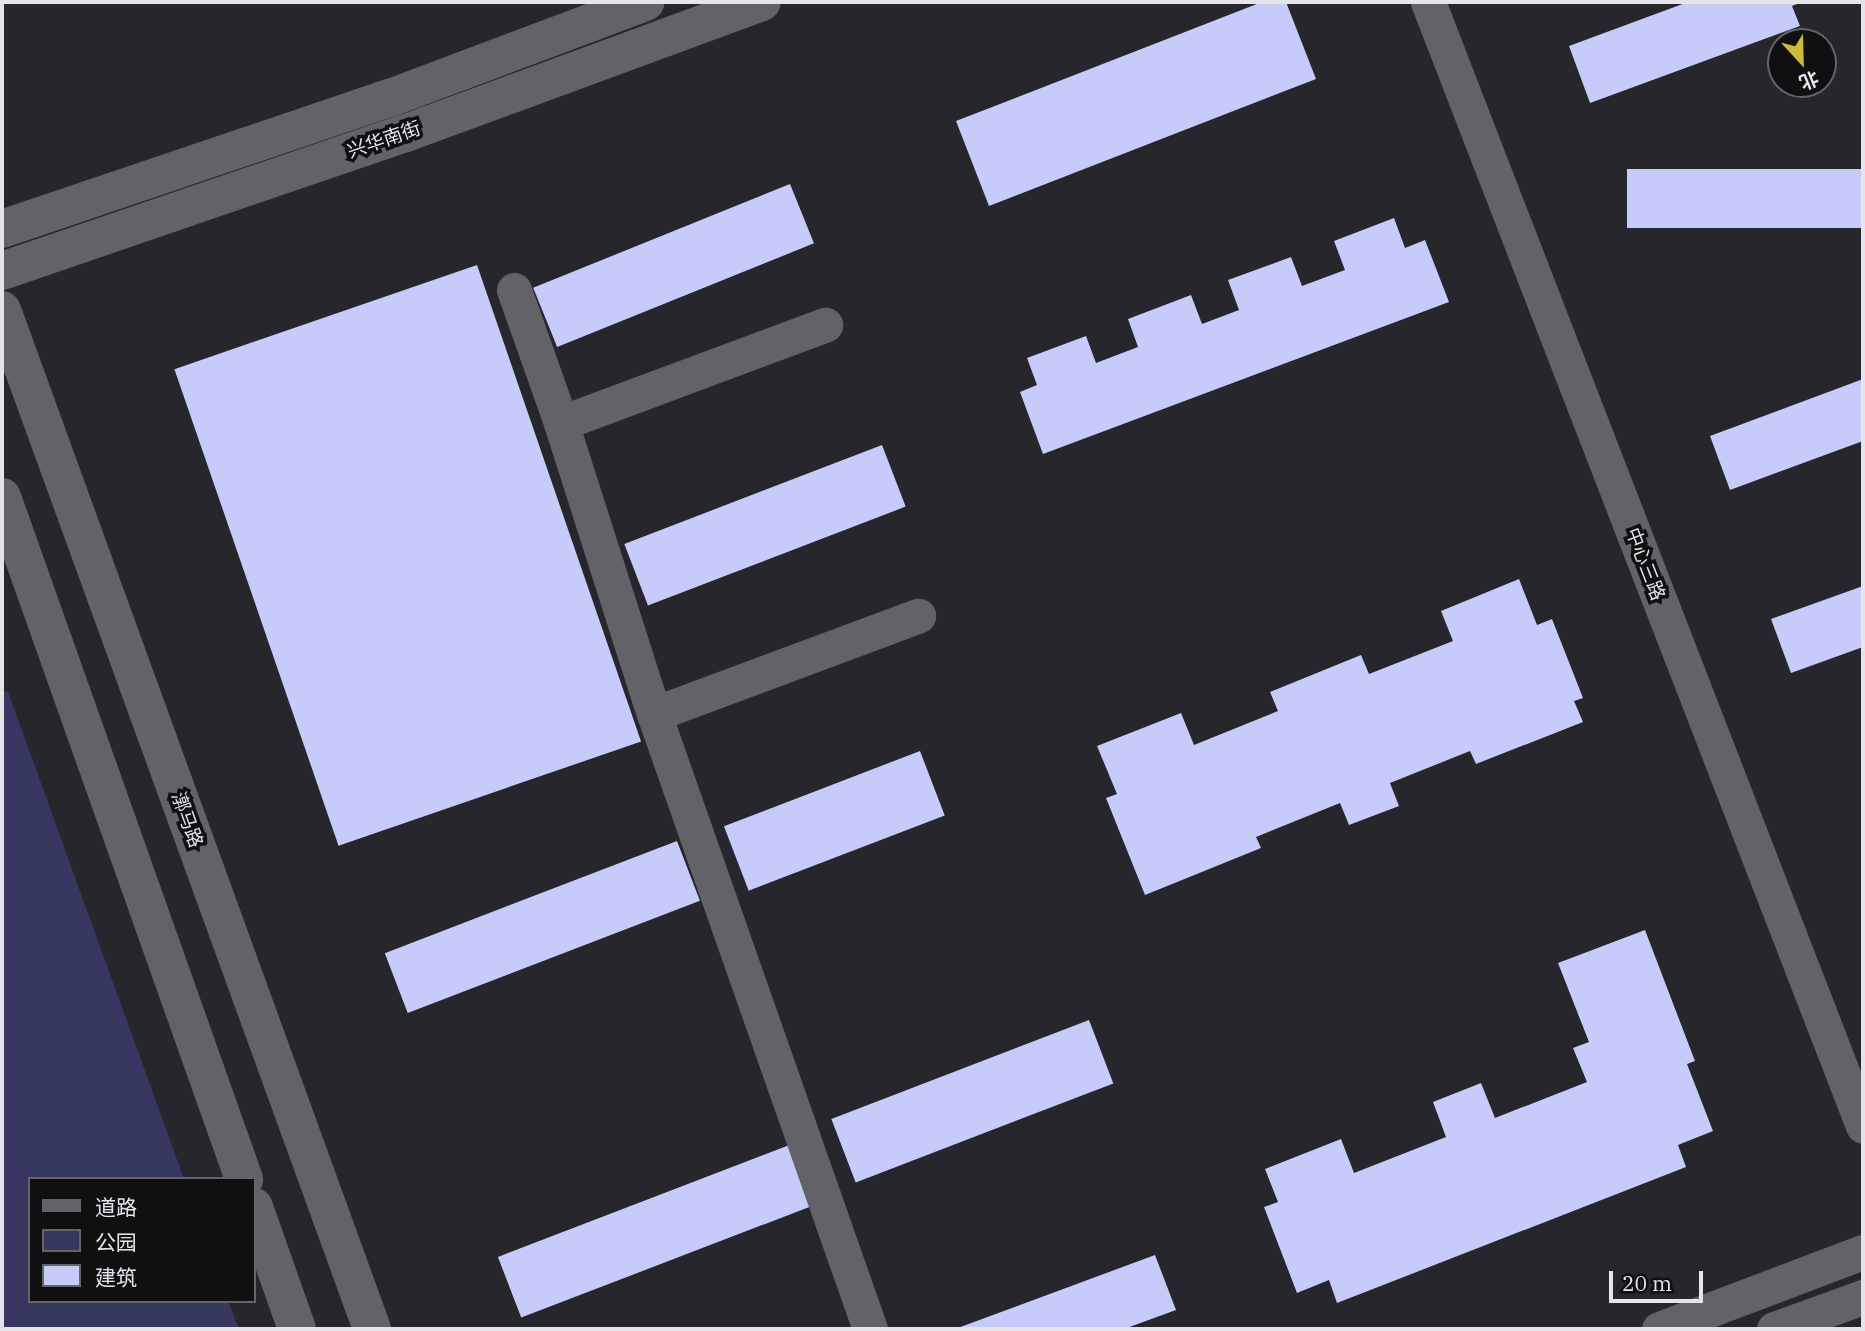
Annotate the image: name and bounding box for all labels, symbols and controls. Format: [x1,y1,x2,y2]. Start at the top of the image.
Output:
north arrow [1767,28,1837,98]
text: 北 [1796,66,1822,95]
street label: 兴华南街 [344,117,424,163]
street label: 中心三路 [1621,524,1669,604]
street label: 漷马路 [167,789,207,851]
legend [28,1177,256,1303]
text: 道路 [95,1193,137,1221]
text: 公园 [95,1228,137,1256]
scale bar [1613,1258,1708,1302]
text: 建筑 [95,1263,137,1291]
text: 20 m [1622,1269,1672,1297]

